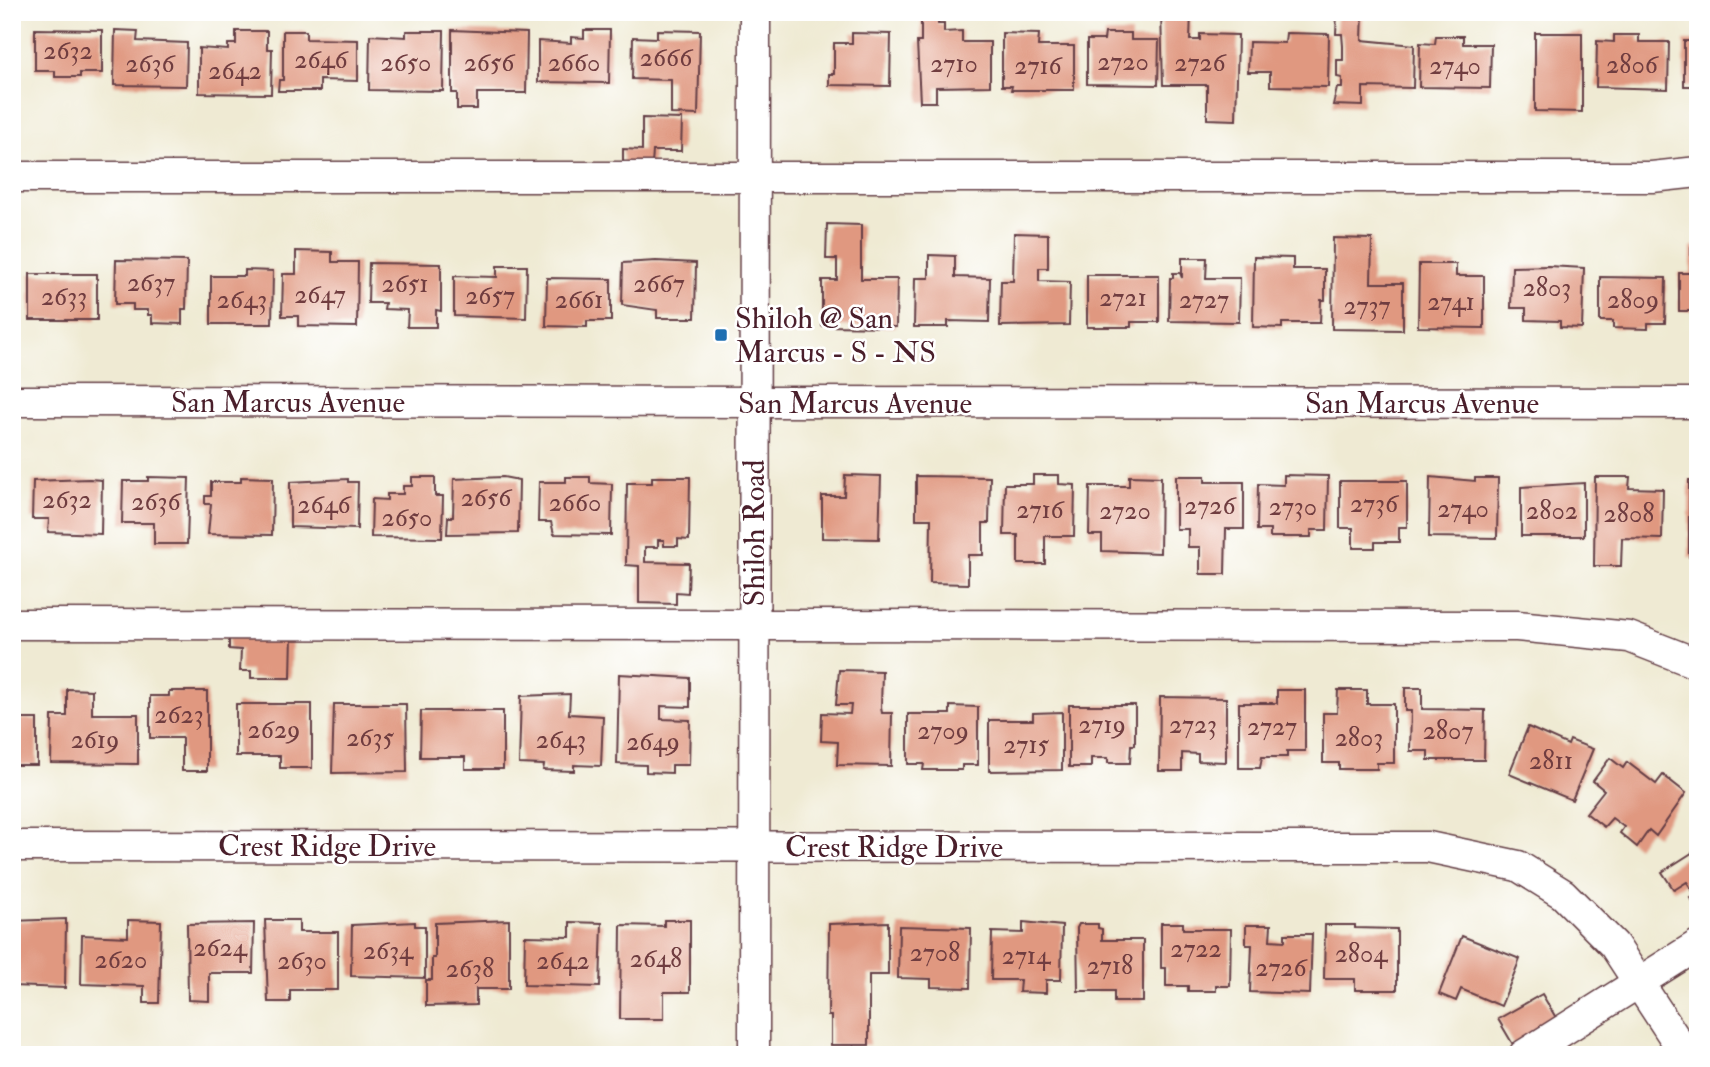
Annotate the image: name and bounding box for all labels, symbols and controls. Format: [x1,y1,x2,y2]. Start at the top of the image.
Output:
house number: 2632 [43,35,93,67]
house number: 2666 [640,42,694,74]
house number: 2646 [294,44,350,76]
house number: 2720 [1097,46,1149,78]
house number: 2650 [381,47,431,79]
house number: 2656 [464,47,516,79]
house number: 2660 [548,47,600,79]
house number: 2726 [1174,47,1228,79]
house number: 2636 [125,48,177,80]
house number: 2710 [930,48,978,80]
house number: 2806 [1606,49,1660,81]
house number: 2716 [1014,50,1064,82]
house number: 2740 [1429,50,1481,82]
house number: 2642 [208,55,262,87]
house number: 2637 [127,267,175,299]
house number: 2651 [382,268,429,300]
house number: 2667 [633,268,685,300]
house number: 2803 [1523,272,1571,304]
house number: 2647 [294,279,346,311]
house number: 2657 [465,280,515,312]
house number: 2633 [41,281,87,313]
house number: 2721 [1099,282,1147,314]
house number: 2643 [217,284,267,316]
house number: 2661 [555,284,603,316]
house number: 2727 [1179,284,1229,316]
house number: 2809 [1607,284,1659,316]
house number: 2741 [1427,286,1475,318]
house number: 2737 [1344,290,1391,322]
place label: Shiloh @ San Marcus - S - NS [735,300,936,371]
marker: Shiloh @ San Marcus - S - NS [713,327,729,343]
street label: San Marcus Avenue [171,384,405,421]
street label: San Marcus Avenue [738,385,972,422]
street label: San Marcus Avenue [1305,385,1539,422]
street label: Shiloh Road [736,459,773,607]
house number: 2656 [461,482,513,514]
house number: 2632 [42,484,92,516]
house number: 2636 [131,486,183,518]
house number: 2660 [549,487,601,519]
house number: 2736 [1350,488,1400,520]
house number: 2646 [297,489,353,521]
house number: 2726 [1184,490,1238,522]
house number: 2730 [1269,491,1317,523]
house number: 2740 [1437,493,1489,525]
house number: 2716 [1016,494,1066,526]
house number: 2720 [1099,495,1151,527]
house number: 2802 [1526,495,1578,527]
house number: 2808 [1604,498,1654,530]
house number: 2650 [382,502,432,534]
house number: 2623 [154,699,204,731]
house number: 2719 [1078,709,1126,741]
house number: 2723 [1169,709,1217,741]
house number: 2727 [1247,711,1297,743]
house number: 2629 [248,714,300,746]
house number: 2709 [917,715,969,747]
house number: 2807 [1423,715,1473,747]
house number: 2635 [346,722,394,754]
house number: 2803 [1335,722,1383,754]
house number: 2619 [71,724,119,756]
house number: 2643 [536,724,586,756]
house number: 2649 [626,726,680,758]
house number: 2715 [1003,729,1049,761]
house number: 2811 [1529,745,1573,777]
street label: Crest Ridge Drive [218,828,436,865]
street label: Crest Ridge Drive [785,829,1003,866]
house number: 2624 [193,932,248,964]
house number: 2722 [1170,933,1222,965]
house number: 2634 [363,935,414,967]
house number: 2708 [910,937,960,969]
house number: 2804 [1335,938,1388,970]
house number: 2714 [1002,940,1051,972]
house number: 2648 [630,943,682,975]
house number: 2620 [95,944,147,976]
house number: 2630 [277,945,327,977]
house number: 2642 [536,945,590,977]
house number: 2718 [1087,950,1133,982]
house number: 2726 [1255,952,1309,984]
house number: 2638 [446,953,494,985]

